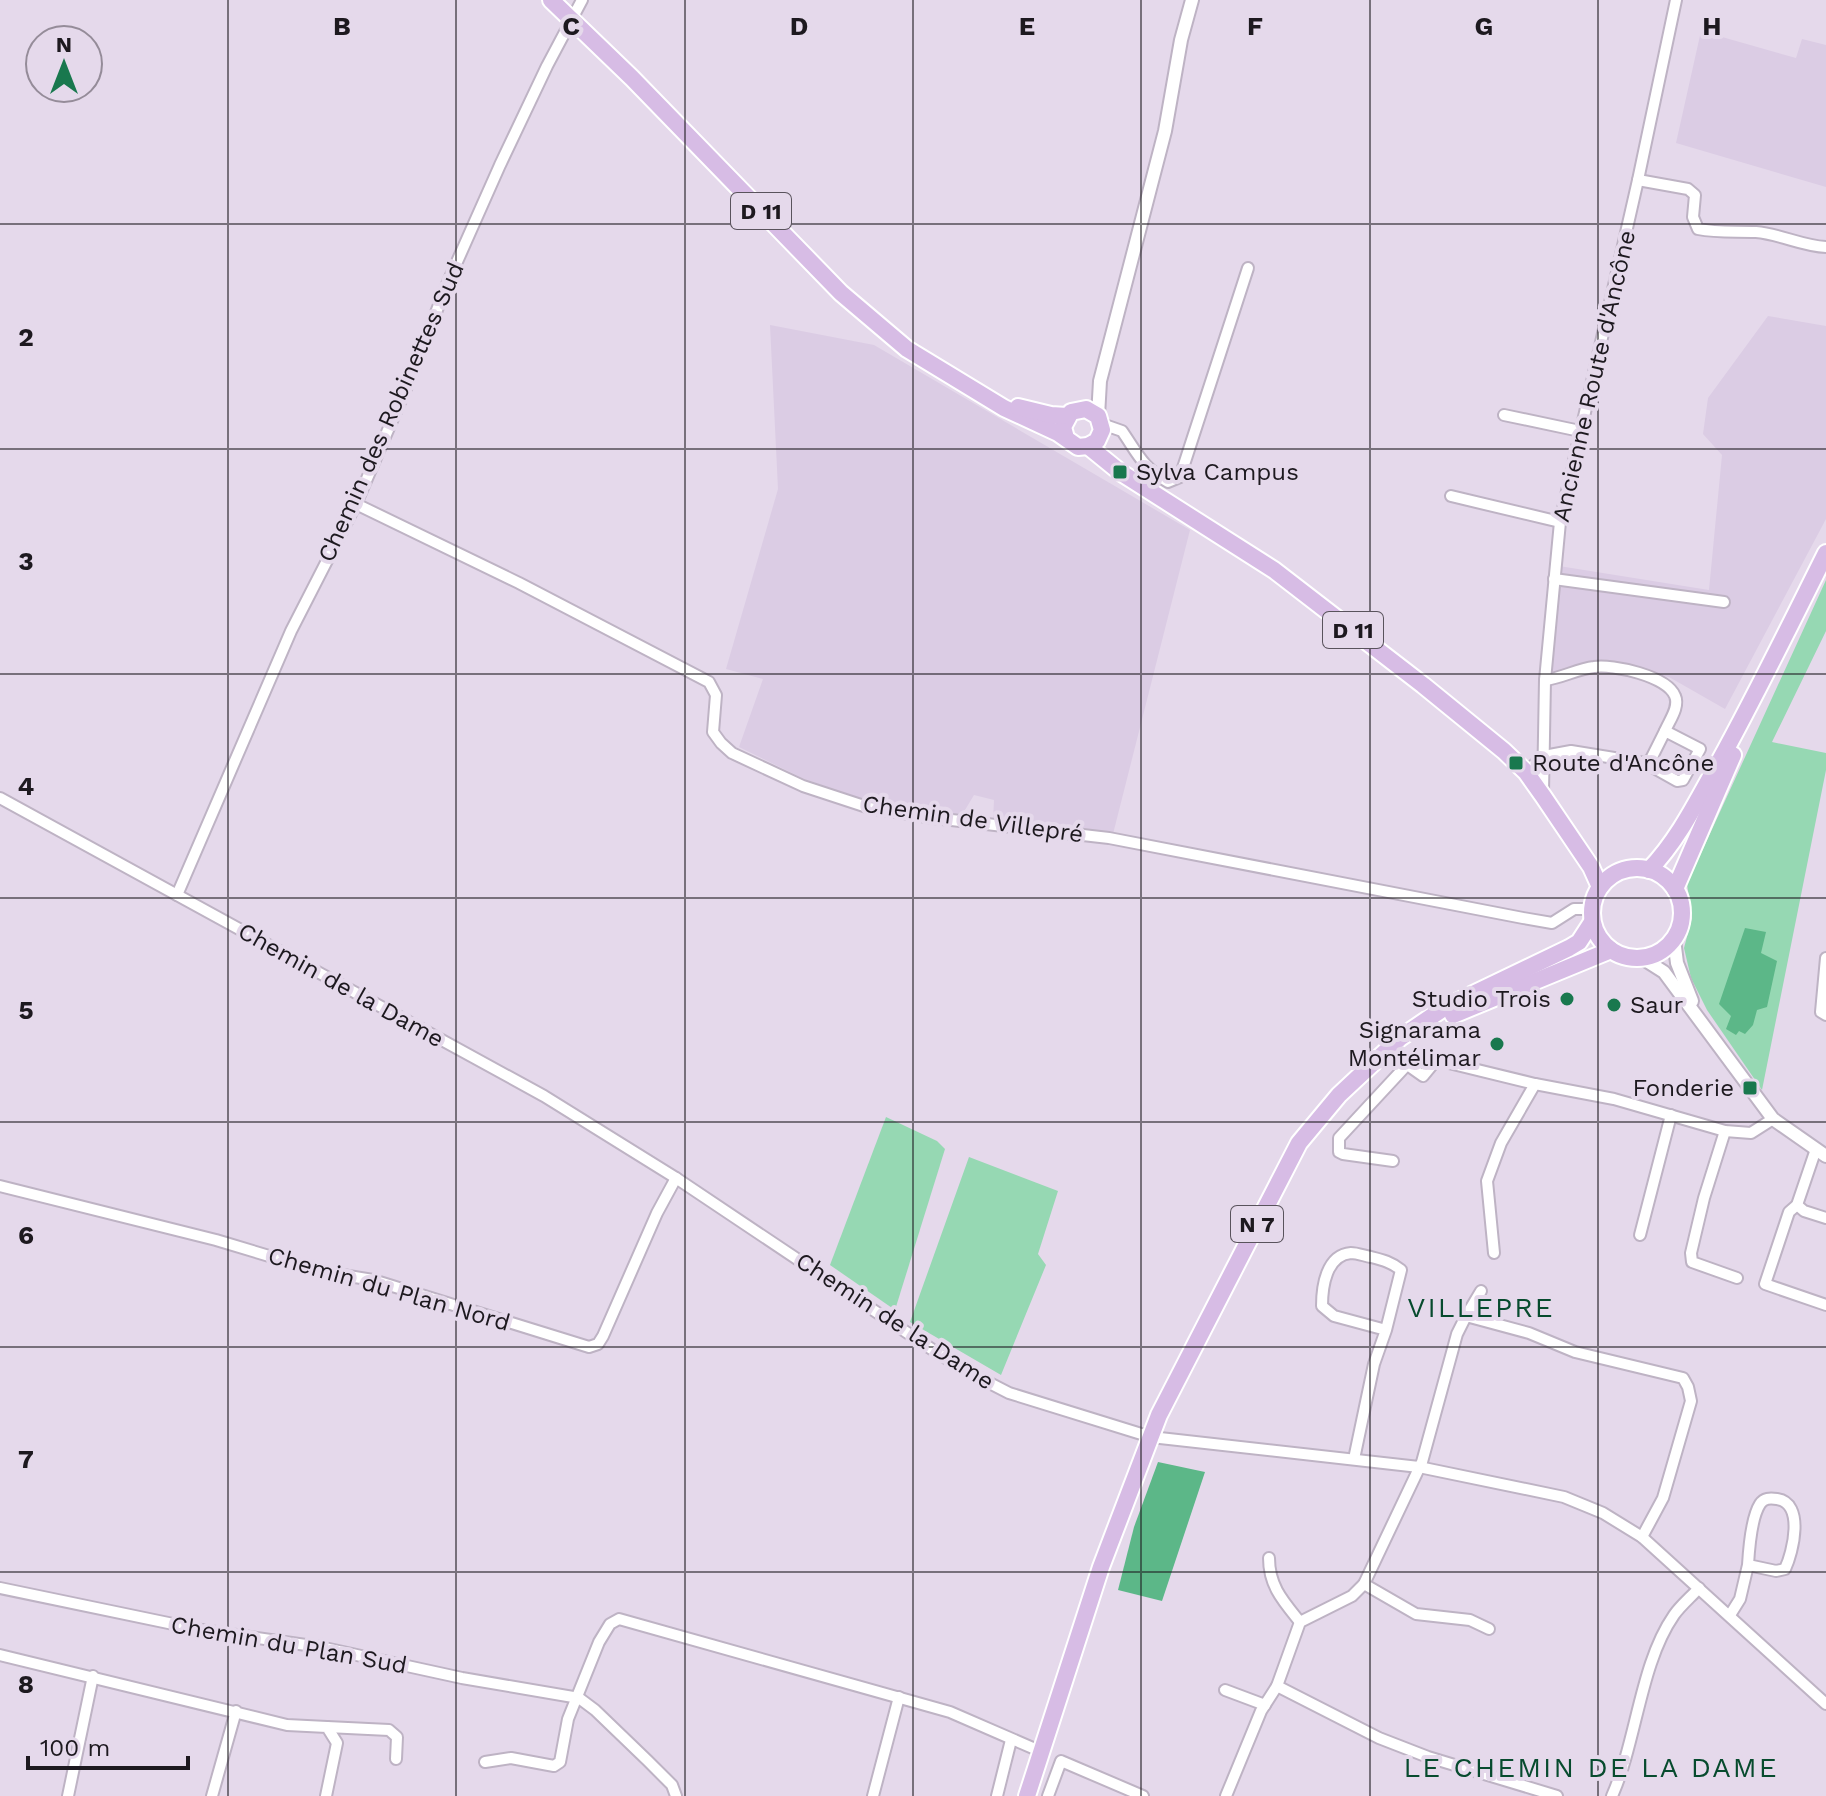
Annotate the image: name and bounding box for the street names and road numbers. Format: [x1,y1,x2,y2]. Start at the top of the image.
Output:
road number: D 11 [731,193,791,229]
street label: Ancienne Route d'Ancône [1547,227,1641,525]
street label: Chemin des Robinettes Sud [312,258,470,566]
road number: D 11 [1323,612,1383,648]
street label: Chemin de Villepré [861,790,1085,848]
street label: Chemin de la Dame [233,917,449,1053]
road number: N 7 [1231,1206,1283,1242]
street label: Chemin du Plan Nord [265,1241,513,1337]
street label: Chemin de la Dame [791,1246,999,1396]
street label: Chemin du Plan Sud [169,1610,409,1680]

